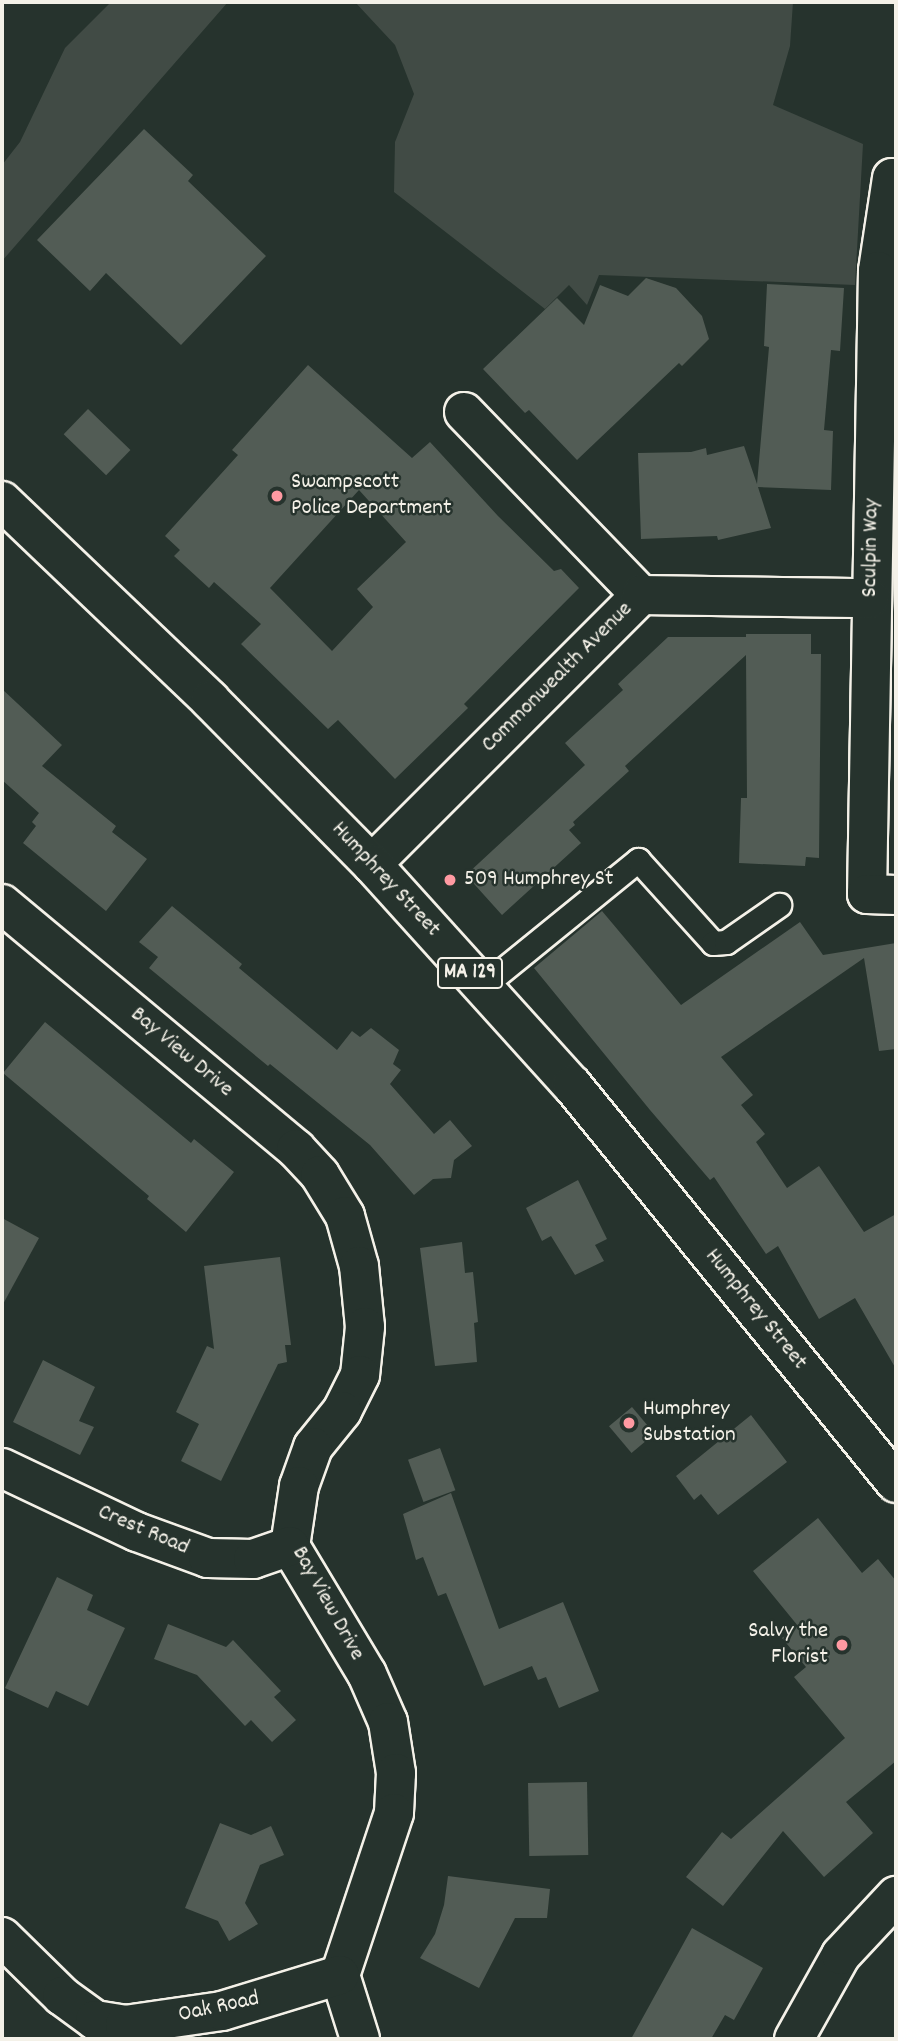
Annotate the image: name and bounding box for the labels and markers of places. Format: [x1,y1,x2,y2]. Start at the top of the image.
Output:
place label: Swampscott Police Department [291,469,451,523]
marker: Swampscott Police Department [269,488,285,504]
place label: 509 Humphrey St [464,866,613,894]
marker: 509 Humphrey St [442,872,458,888]
place label: Humphrey Substation [643,1396,736,1450]
marker: Humphrey Substation [621,1415,637,1431]
place label: Salvy the Florist [748,1618,828,1672]
marker: Salvy the Florist [834,1637,850,1653]

